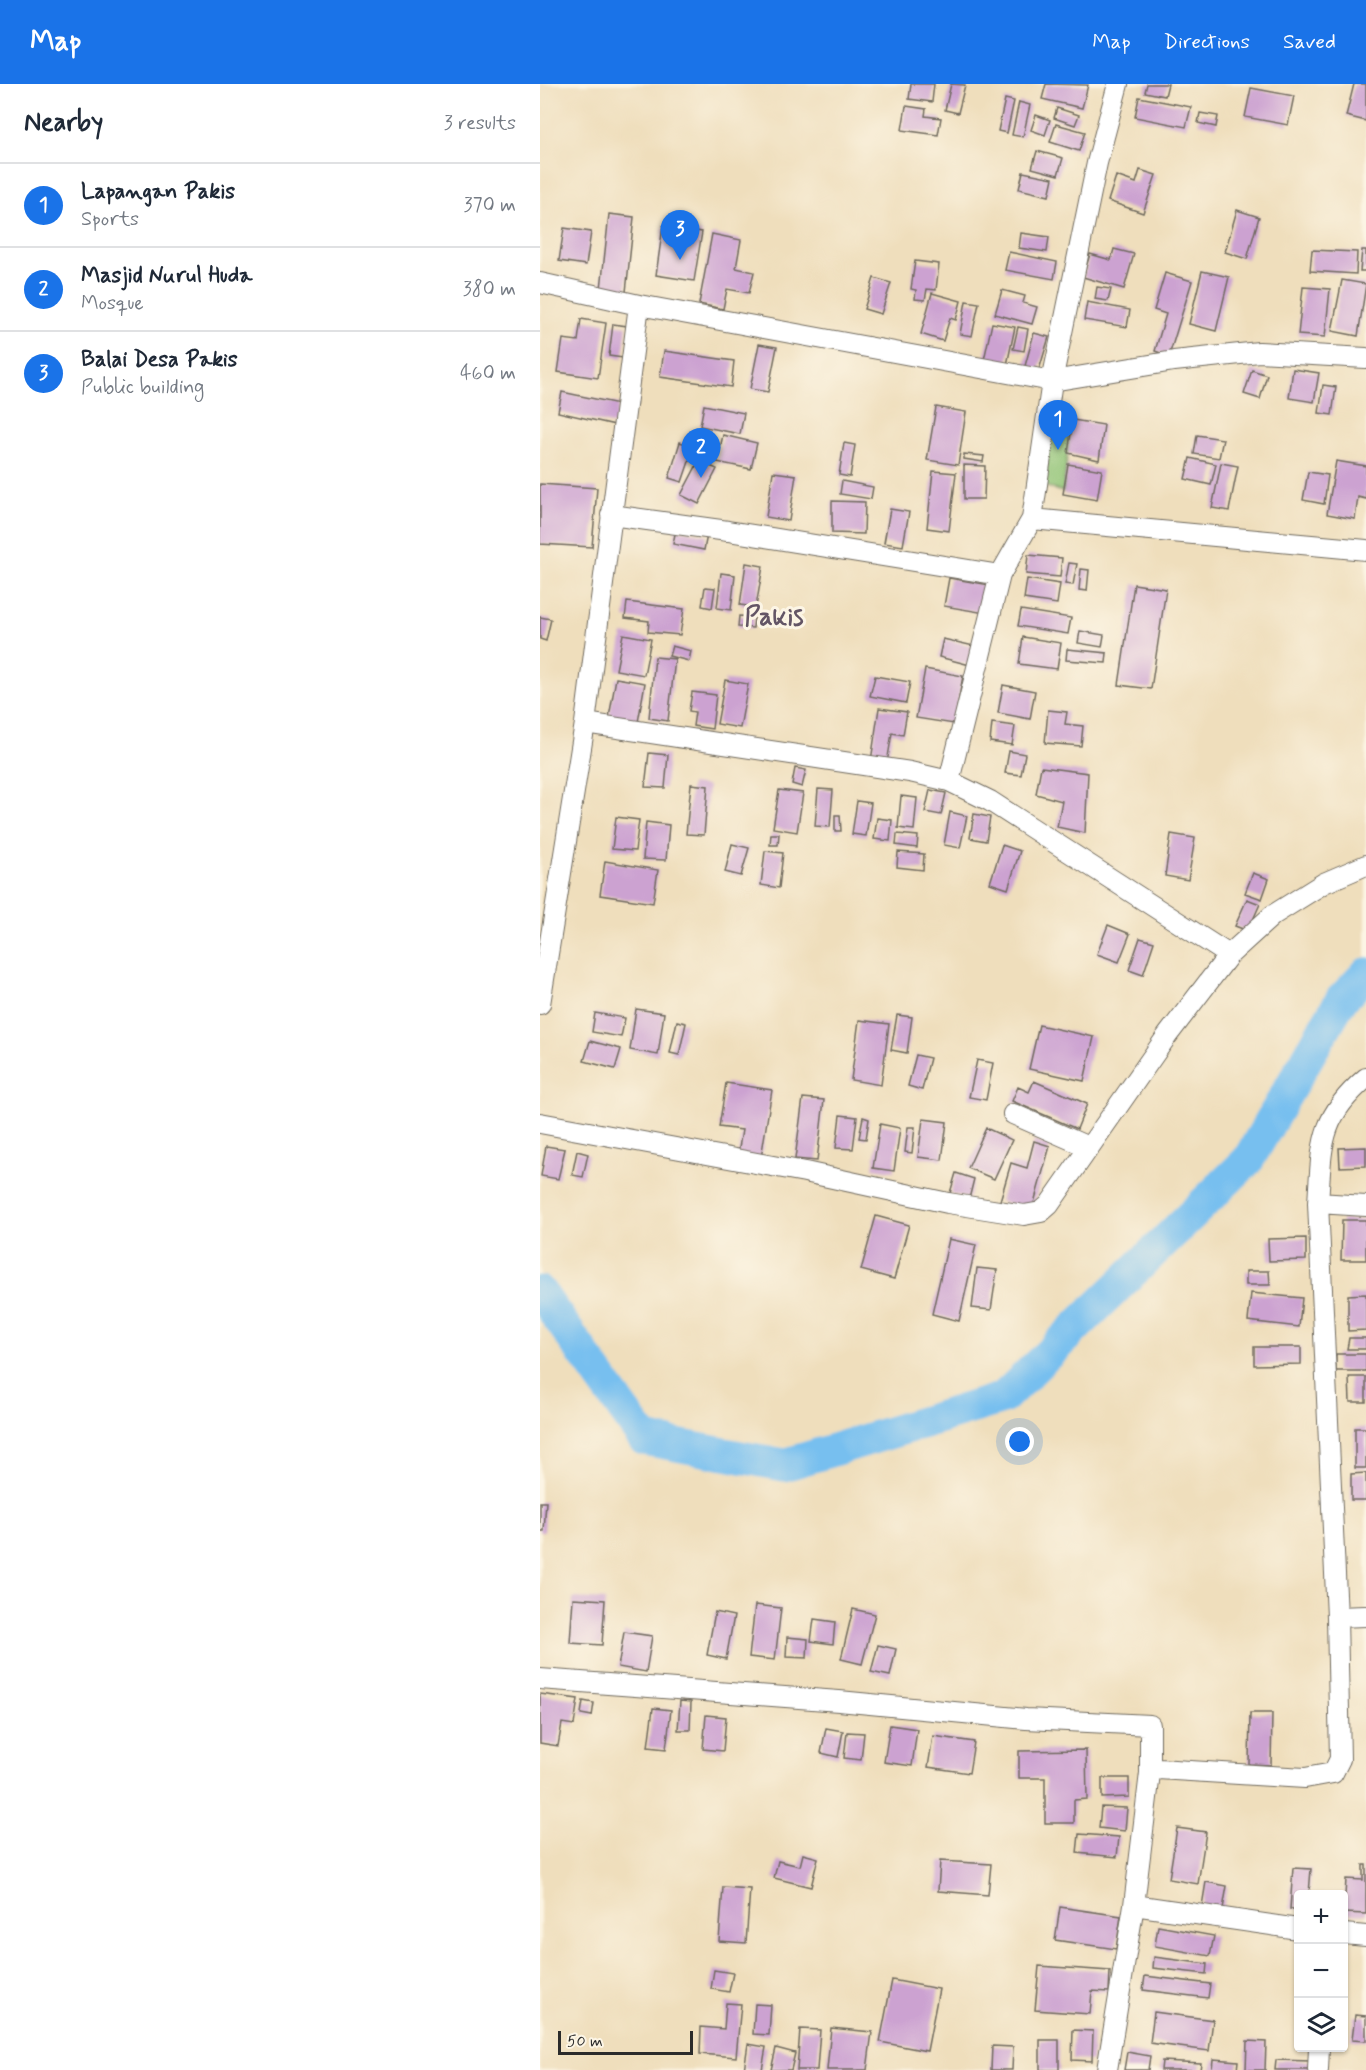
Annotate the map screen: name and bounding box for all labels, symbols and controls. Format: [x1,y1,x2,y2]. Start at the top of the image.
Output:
text: Map [30,24,81,61]
text: Map [1092,28,1131,56]
text: Directions [1164,28,1250,56]
text: Saved [1283,28,1336,56]
text: Nearby [24,106,103,140]
text: 3 results [444,110,516,137]
text: Lapangan Pakis [81,178,235,206]
text: 1 [39,192,48,219]
text: 370 m [464,192,516,219]
text: Sports [81,206,139,233]
pin: 3 [660,210,700,260]
text: Masjid Nurul Huda [81,262,252,290]
text: 2 [39,276,48,303]
text: 380 m [463,276,516,303]
text: Mosque [81,290,144,317]
text: Balai Desa Pakis [81,346,238,374]
text: 3 [39,360,48,387]
text: 460 m [460,360,516,387]
text: Public building [81,374,204,401]
pin: 1 [1038,400,1078,450]
pin: 2 [682,428,720,478]
district label: Pakis [744,601,804,635]
your location [1005,1427,1034,1456]
map controls [1294,1890,1348,2052]
button: + [1294,1890,1348,1944]
button: − [1294,1944,1348,1998]
button: layers [1294,1998,1348,2052]
scale bar [558,2028,693,2056]
text: 50 m [567,2031,603,2052]

